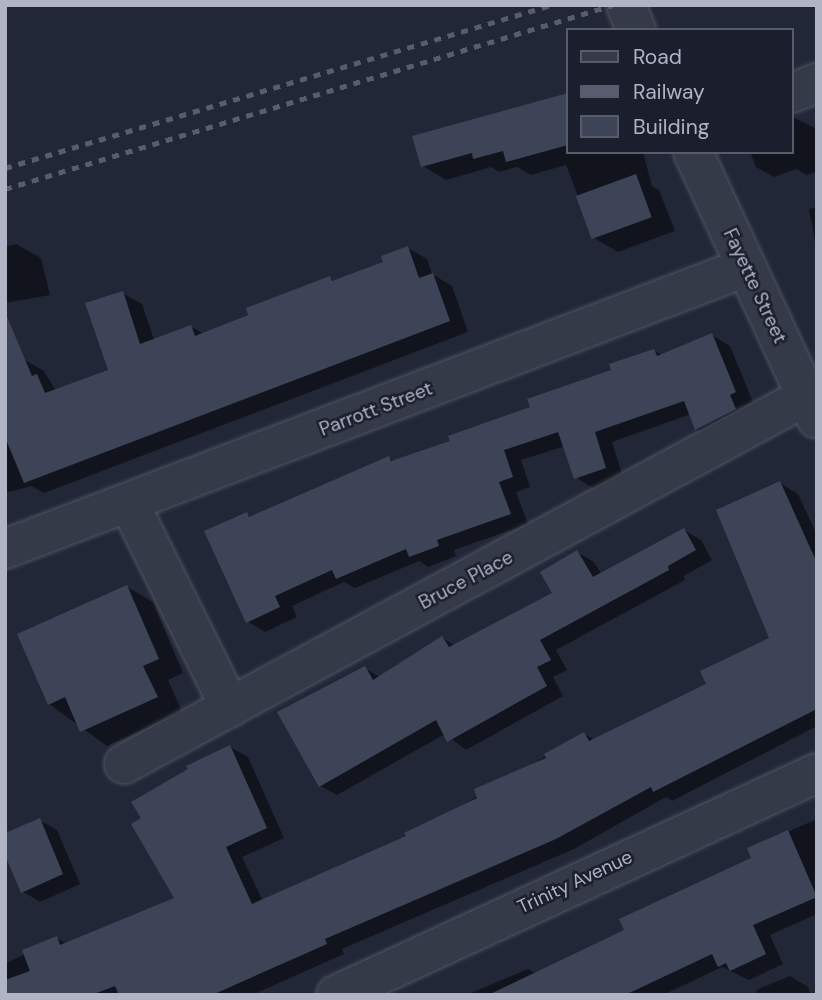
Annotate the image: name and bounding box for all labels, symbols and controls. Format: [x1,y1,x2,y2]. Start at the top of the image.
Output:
legend [566,28,794,154]
text: Road [633,43,682,71]
text: Railway [633,78,705,106]
text: Building [633,113,709,141]
street label: Fayette Street [718,225,792,347]
street label: Parrott Street [316,377,436,441]
street label: Bruce Place [415,546,517,614]
street label: Trinity Avenue [514,845,636,919]

